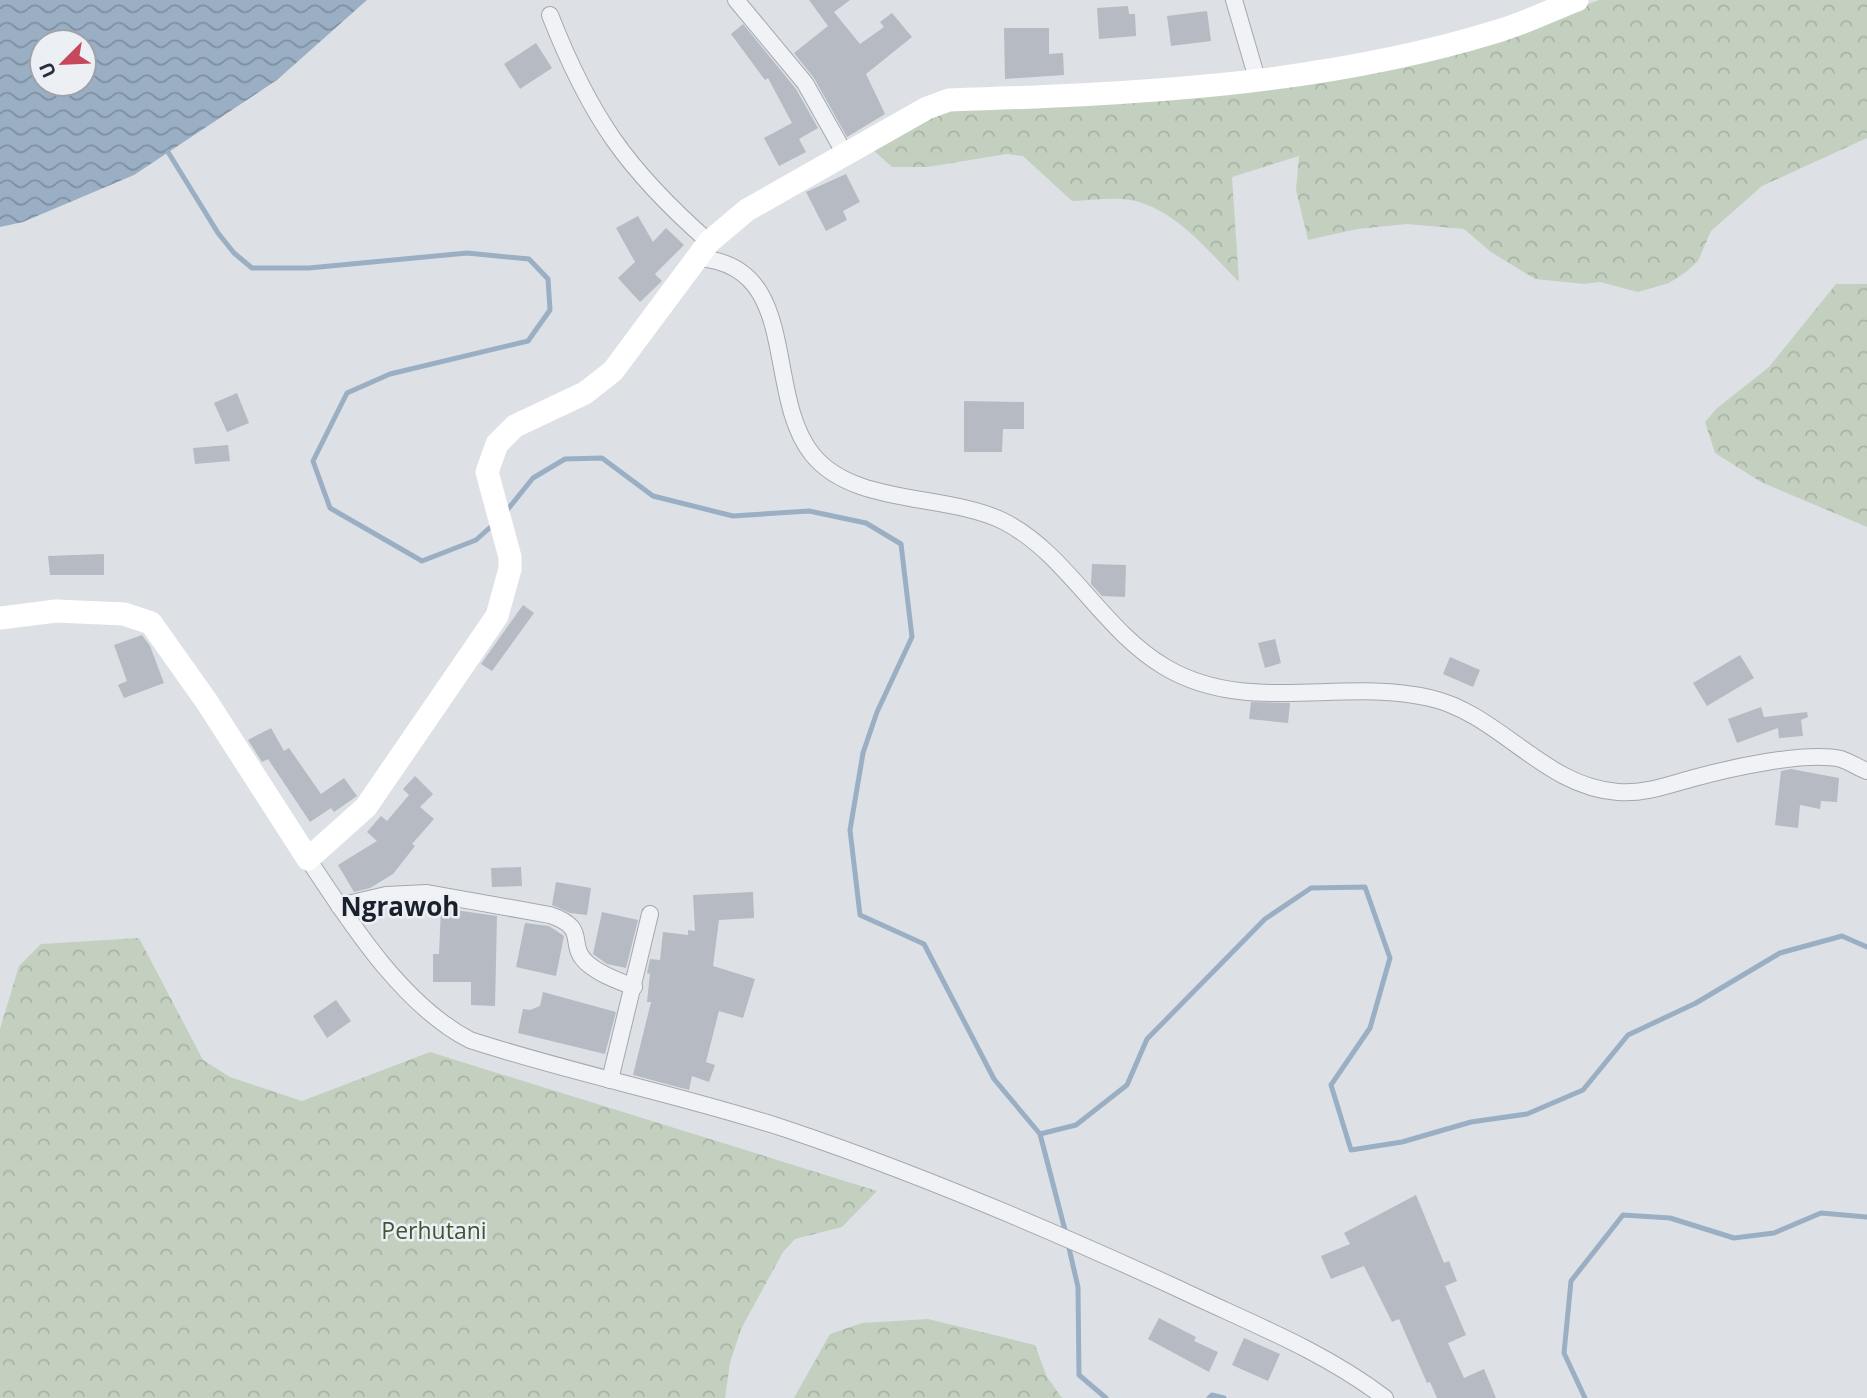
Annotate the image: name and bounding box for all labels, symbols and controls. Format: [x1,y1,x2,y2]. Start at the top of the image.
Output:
north arrow [28,28,98,98]
text: U [33,58,62,82]
district label: Ngrawoh [341,888,459,924]
park label: Perhutani [381,1214,487,1246]

